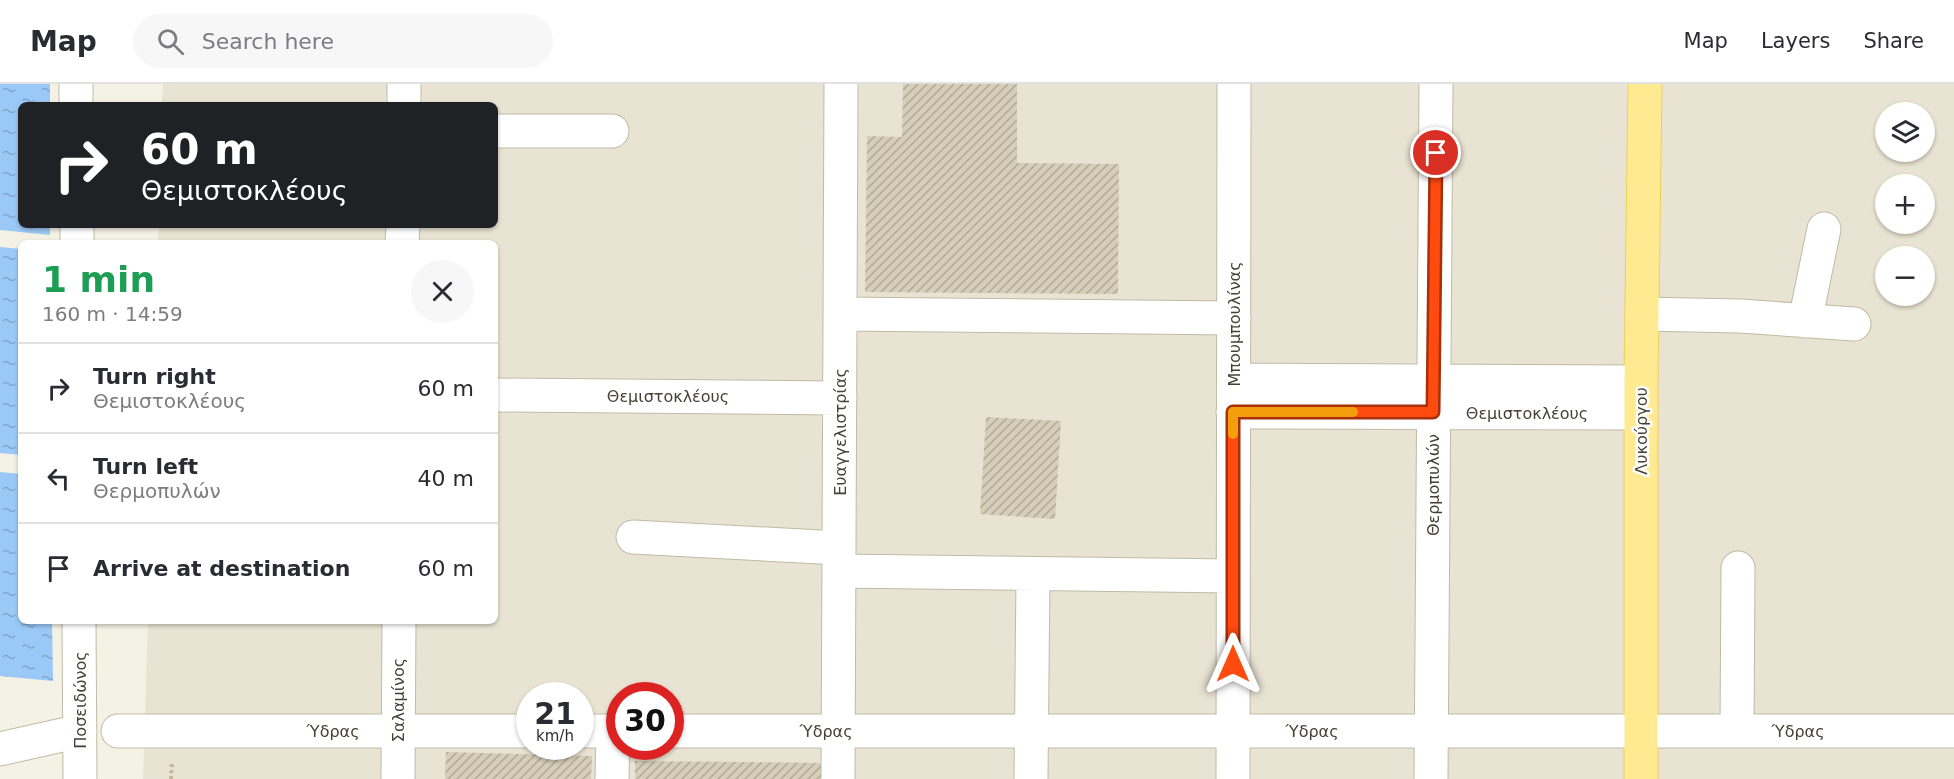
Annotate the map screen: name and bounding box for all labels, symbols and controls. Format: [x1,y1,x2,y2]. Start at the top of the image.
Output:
search box [133,14,553,68]
text: Map [30,25,97,58]
icon: search [154,25,187,58]
text: Search here [202,29,334,54]
text: Map [1684,29,1728,53]
text: Layers [1761,29,1830,53]
text: Share [1863,29,1924,53]
map controls [1875,102,1935,306]
button: layers [1875,102,1935,162]
text: 60 m [141,125,258,174]
icon: right [42,126,120,204]
pin [1410,127,1461,178]
icon: arrive [1419,136,1452,169]
button: + [1875,174,1935,234]
text: Θεμιστοκλέους [141,175,348,206]
button: − [1875,246,1935,306]
text: 1 min [42,259,155,300]
button: close [411,260,474,323]
street label: Μπουμπουλίνας [1225,261,1244,387]
text: 160 m · 14:59 [42,302,183,326]
text: Turn right [93,364,216,389]
street label: Ευαγγελιστρίας [831,368,850,496]
icon: right [42,372,75,405]
text: 60 m [418,376,474,401]
street label: Θεμιστοκλέους [607,387,729,406]
street label: Λυκούργου [1632,387,1651,475]
text: Θεμιστοκλέους [93,389,246,413]
street label: Θεμιστοκλέους [1466,404,1588,423]
street label: Θερμοπυλών [1424,434,1443,536]
text: Turn left [93,454,198,479]
icon: left [42,462,75,495]
text: 40 m [418,466,474,491]
text: Θερμοπυλών [93,479,221,503]
icon: arrive [42,552,75,585]
text: Arrive at destination [93,556,350,581]
text: 60 m [418,556,474,581]
position arrow [1201,632,1265,696]
street label: Ποσειδώνος [71,651,90,749]
street label: Σαλαμίνος [389,658,408,742]
speed limit sign: 30 [606,682,684,760]
text: 21 [534,696,576,731]
street label: Ύδρας [305,722,360,741]
street label: Ύδρας [798,722,853,741]
street label: Ύδρας [1284,722,1339,741]
street label: Ύδρας [1770,722,1825,741]
text: km/h [536,727,574,745]

